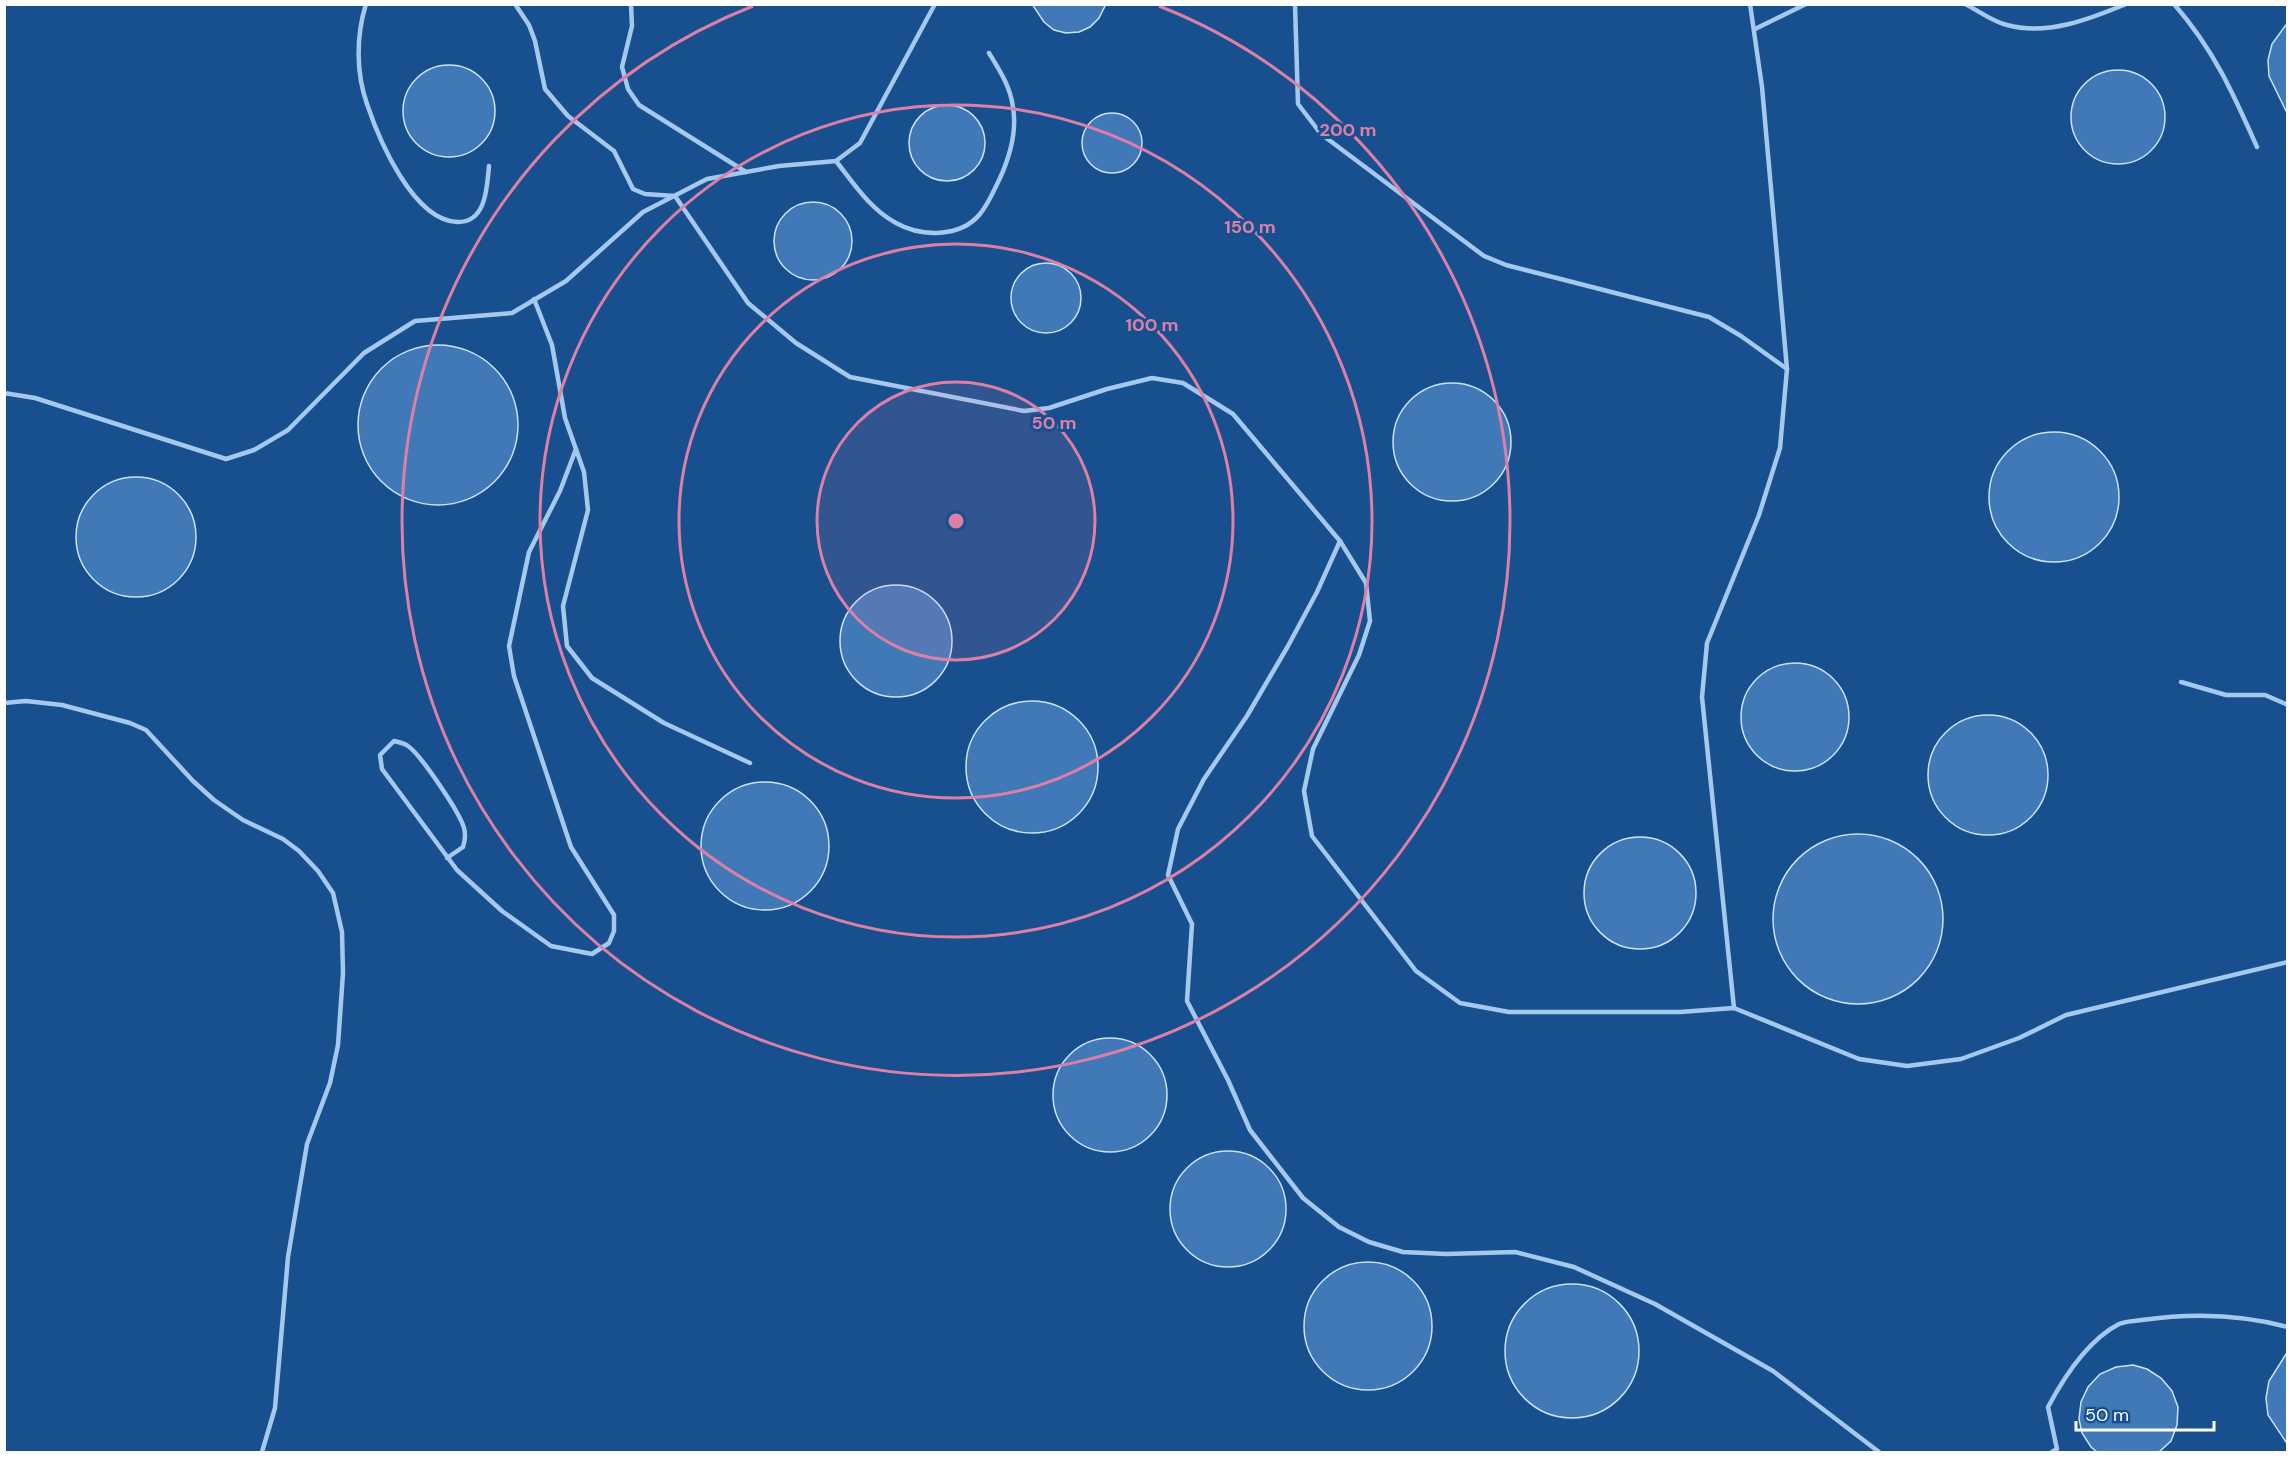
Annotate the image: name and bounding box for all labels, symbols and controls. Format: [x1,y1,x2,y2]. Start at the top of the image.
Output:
text: 200 m [1320,118,1376,142]
text: 150 m [1224,215,1276,239]
text: 100 m [1125,313,1179,337]
text: 50 m [1031,411,1077,435]
centre of rings [946,511,966,531]
scale bar [2076,1394,2214,1432]
text: 50 m [2085,1403,2129,1427]

